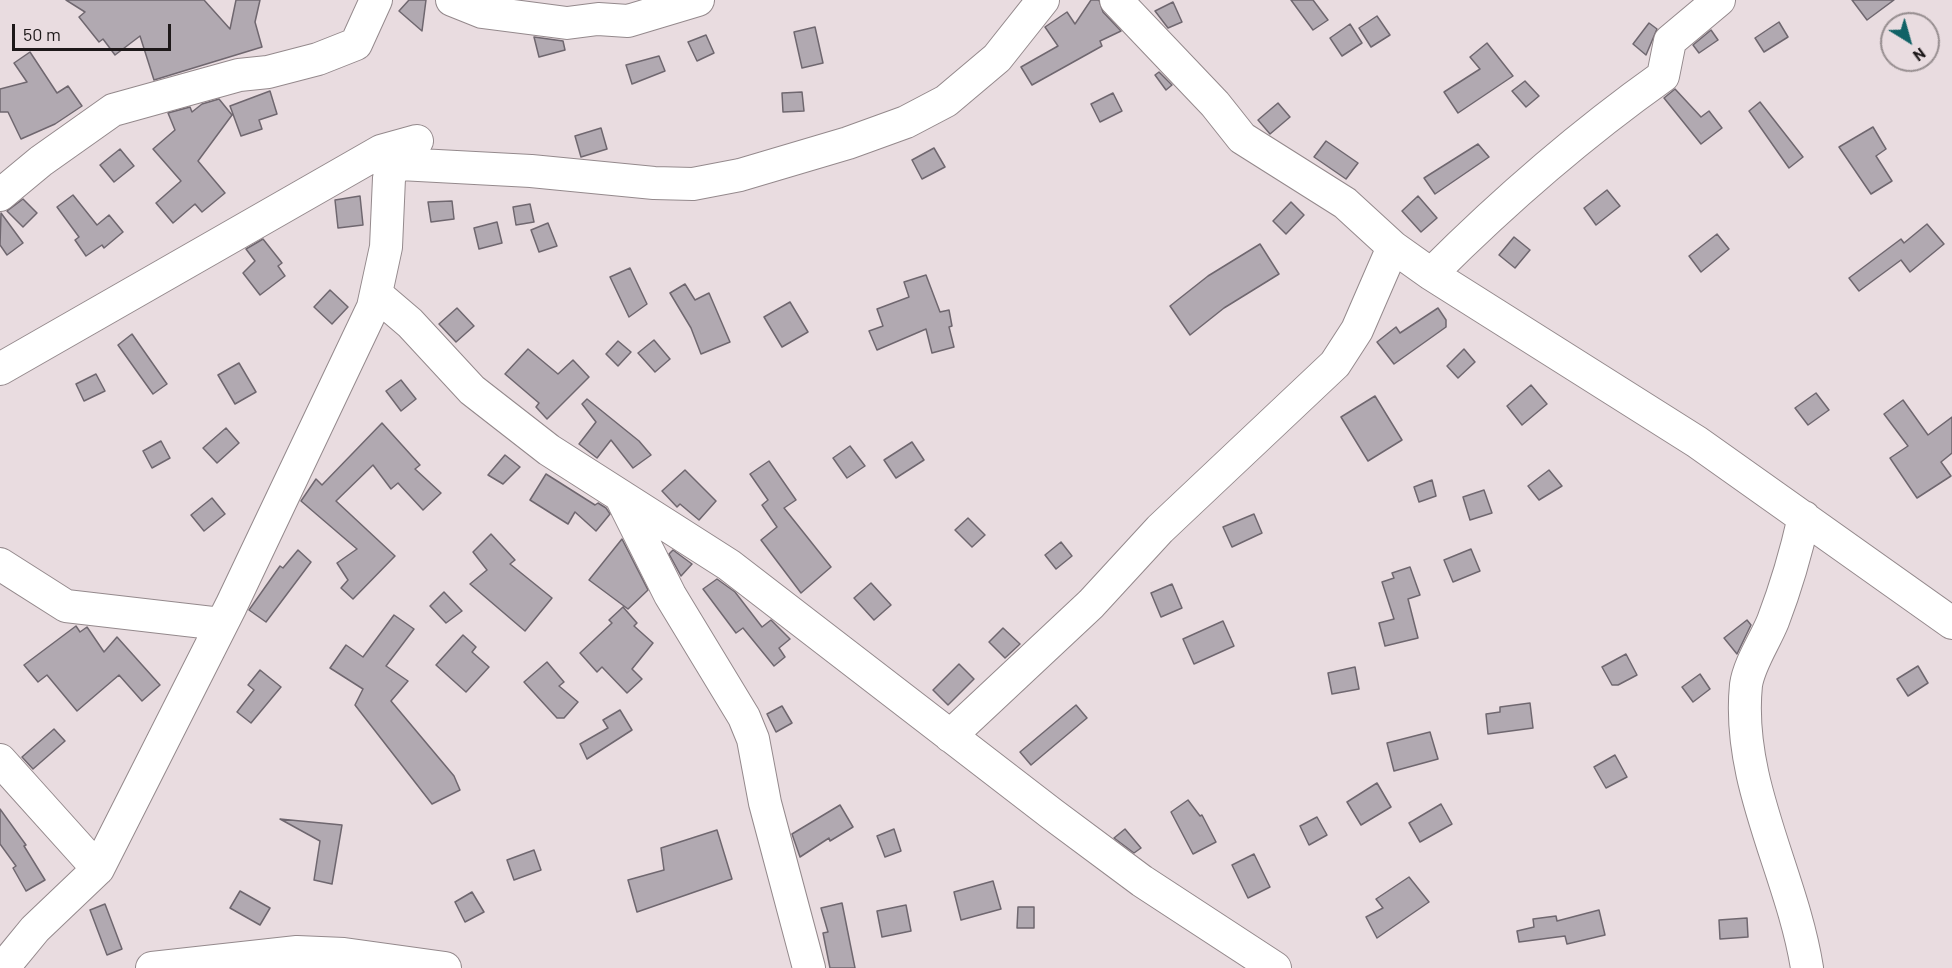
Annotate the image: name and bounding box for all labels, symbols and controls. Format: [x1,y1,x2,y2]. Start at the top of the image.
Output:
scale bar [15,12,174,50]
north arrow [1880,12,1940,72]
text: 50 m [23,23,61,45]
text: N [1910,44,1930,66]

